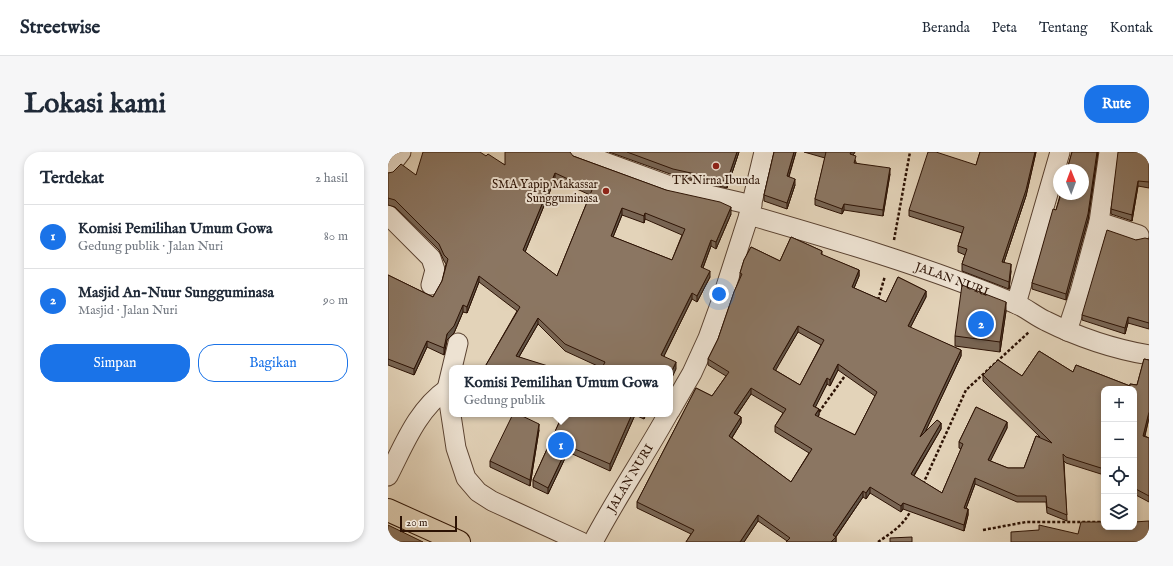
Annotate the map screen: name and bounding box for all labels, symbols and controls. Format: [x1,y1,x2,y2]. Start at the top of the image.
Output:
text: Streetwise [20,16,100,40]
text: Beranda [922,19,970,37]
text: Peta [992,19,1017,37]
text: Tentang [1039,19,1088,37]
text: Kontak [1110,19,1153,37]
button: Rute [1084,85,1149,123]
text: Lokasi kami [24,87,166,122]
marker: TK Nirna Ibunda [711,161,721,171]
north arrow [1053,164,1089,200]
text: Terdekat [40,168,104,189]
text: 2 hasil [315,170,348,187]
place label: TK Nirna Ibunda [672,173,761,188]
place label: SMA Yapip Makassar Sungguminasa [492,177,599,206]
marker: SMA Yapip Makassar Sungguminasa [601,186,611,196]
text: Komisi Pemilihan Umum Gowa [78,219,272,238]
text: 1 [51,228,55,245]
text: 80 m [324,228,348,245]
text: Gedung publik · Jalan Nuri [78,238,223,255]
street label: JALAN NURI [911,258,991,300]
text: Masjid An-Nuur Sungguminasa [78,283,274,302]
your location [709,284,729,304]
text: 2 [50,292,56,309]
text: 90 m [323,292,348,309]
text: Masjid · Jalan Nuri [78,302,178,319]
pin: 2 [968,309,994,339]
button: Simpan [40,344,190,382]
button: Bagikan [198,344,348,382]
popup [449,365,673,417]
text: Komisi Pemilihan Umum Gowa [464,373,658,392]
map controls [1101,386,1137,530]
button: + [1101,386,1137,422]
text: Gedung publik [464,392,545,409]
button: − [1101,422,1137,458]
pin: 1 [548,430,574,460]
street label: JALAN NURI [603,441,656,517]
button: locate [1101,458,1137,494]
button: layers [1101,494,1137,530]
scale bar [400,514,457,533]
text: 20 m [406,516,427,530]

